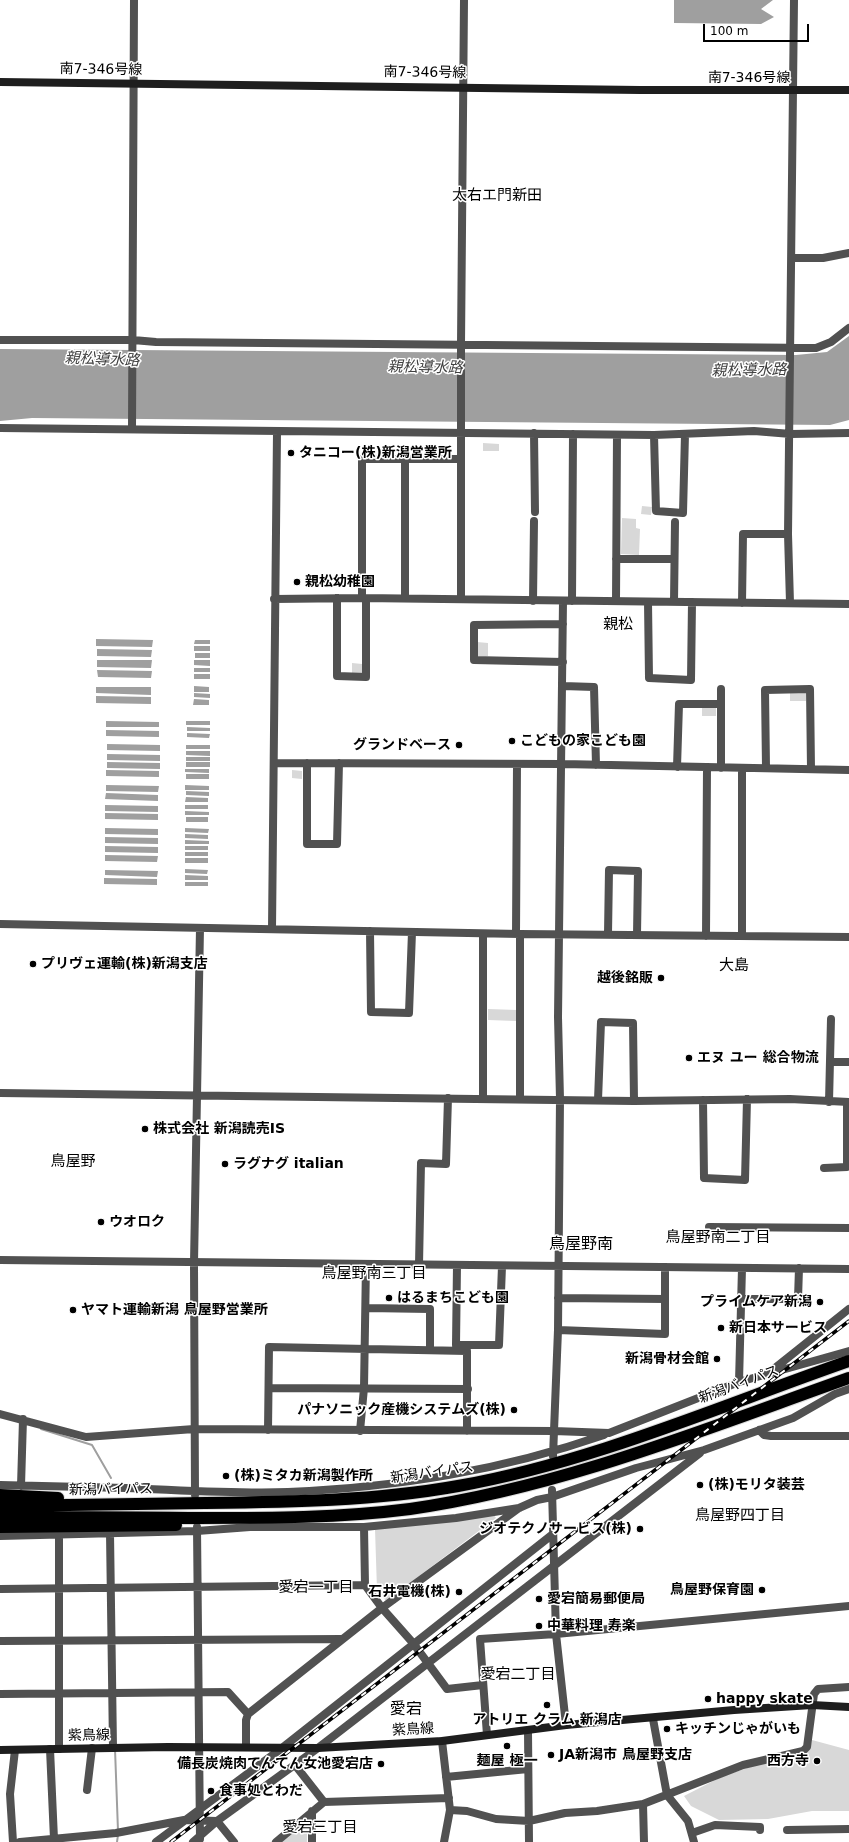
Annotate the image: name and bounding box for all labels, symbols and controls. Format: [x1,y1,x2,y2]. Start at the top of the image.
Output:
scale bar [705,16,811,42]
text: 100 m [710,24,748,38]
street label: 南7-346号線 [60,61,142,79]
street label: 南7-346号線 [384,64,466,82]
street label: 南7-346号線 [708,70,790,86]
district label: 太右エ門新田 [452,187,542,205]
water label: 親松導水路 [64,350,140,370]
water label: 親松導水路 [387,358,463,378]
water label: 親松導水路 [711,361,787,381]
place label: タニコー(株)新潟営業所 [299,445,452,461]
marker: タニコー(株)新潟営業所 [286,448,296,458]
place label: 親松幼稚園 [305,574,375,590]
marker: 親松幼稚園 [292,577,302,587]
district label: 親松 [603,616,633,634]
place label: こどもの家こども園 [520,733,646,749]
marker: こどもの家こども園 [507,736,517,746]
place label: グランドベース [353,737,451,753]
marker: グランドベース [454,740,464,750]
place label: プリヴェ運輸(株)新潟支店 [41,956,208,972]
district label: 大島 [719,957,749,975]
marker: プリヴェ運輸(株)新潟支店 [28,959,38,969]
place label: 越後銘販 [597,970,653,986]
marker: 越後銘販 [656,973,666,983]
place label: エヌ ユー 総合物流 [697,1050,819,1066]
marker: エヌ ユー 総合物流 [684,1053,694,1063]
place label: 株式会社 新潟読売IS [153,1121,285,1137]
marker: 株式会社 新潟読売IS [140,1124,150,1134]
district label: 鳥屋野 [51,1153,95,1171]
place label: ラグナグ italian [233,1156,344,1172]
marker: ラグナグ italian [220,1159,230,1169]
place label: ウオロク [109,1214,165,1230]
marker: ウオロク [96,1217,106,1227]
district label: 鳥屋野南二丁目 [666,1229,770,1247]
district label: 鳥屋野南 [549,1235,613,1255]
district label: 鳥屋野南三丁目 [322,1265,426,1283]
place label: はるまちこども園 [397,1290,509,1306]
marker: はるまちこども園 [384,1293,394,1303]
place label: プライムケア新潟 [700,1294,812,1310]
marker: プライムケア新潟 [815,1297,825,1307]
place label: ヤマト運輸新潟 鳥屋野営業所 [81,1302,268,1318]
marker: ヤマト運輸新潟 鳥屋野営業所 [68,1305,78,1315]
place label: 新日本サービス [729,1320,827,1336]
marker: 新日本サービス [716,1323,726,1333]
place label: 新潟骨材会館 [625,1351,709,1367]
marker: 新潟骨材会館 [712,1354,722,1364]
street label: 新潟バイパス [697,1363,781,1407]
place label: パナソニック産機システムズ(株) [297,1402,506,1418]
marker: パナソニック産機システムズ(株) [509,1405,519,1415]
street label: 新潟バイパス [389,1459,475,1487]
place label: (株)ミタカ新潟製作所 [234,1468,373,1484]
marker: (株)ミタカ新潟製作所 [221,1471,231,1481]
place label: (株)モリタ装芸 [708,1477,805,1493]
marker: (株)モリタ装芸 [695,1480,705,1490]
street label: 新潟バイパス [69,1481,153,1499]
district label: 鳥屋野四丁目 [695,1507,785,1525]
place label: ジオテクノサービス(株) [479,1521,632,1537]
marker: ジオテクノサービス(株) [635,1524,645,1534]
district label: 愛宕一丁目 [279,1579,353,1597]
place label: 鳥屋野保育園 [670,1582,754,1598]
place label: 石井電機(株) [368,1584,451,1600]
marker: 鳥屋野保育園 [757,1585,767,1595]
marker: 石井電機(株) [454,1587,464,1597]
place label: 愛宕簡易郵便局 [547,1591,645,1607]
marker: 愛宕簡易郵便局 [534,1594,544,1604]
place label: 中華料理 寿楽 [547,1618,636,1634]
marker: 中華料理 寿楽 [534,1621,544,1631]
district label: 愛宕二丁目 [481,1666,555,1684]
place label: happy skate [716,1691,813,1707]
marker: happy skate [703,1694,713,1704]
district label: 愛宕 [390,1700,422,1720]
marker: アトリエ クラム 新潟店 [542,1700,552,1710]
place label: アトリエ クラム 新潟店 [472,1712,622,1728]
street label: 紫鳥線 [392,1721,434,1739]
place label: キッチンじゃがいも [675,1721,801,1737]
marker: キッチンじゃがいも [662,1724,672,1734]
street label: 紫鳥線 [68,1727,110,1745]
marker: 麺屋 極一 [502,1741,512,1751]
place label: JA新潟市 鳥屋野支店 [559,1747,692,1763]
marker: JA新潟市 鳥屋野支店 [546,1750,556,1760]
place label: 麺屋 極一 [477,1753,537,1769]
place label: 西方寺 [767,1753,809,1769]
place label: 備長炭焼肉てんてん女池愛宕店 [177,1756,373,1772]
marker: 西方寺 [812,1756,822,1766]
marker: 備長炭焼肉てんてん女池愛宕店 [376,1759,386,1769]
place label: 食事処とわだ [219,1783,303,1799]
marker: 食事処とわだ [206,1786,216,1796]
district label: 愛宕三丁目 [283,1819,357,1837]

